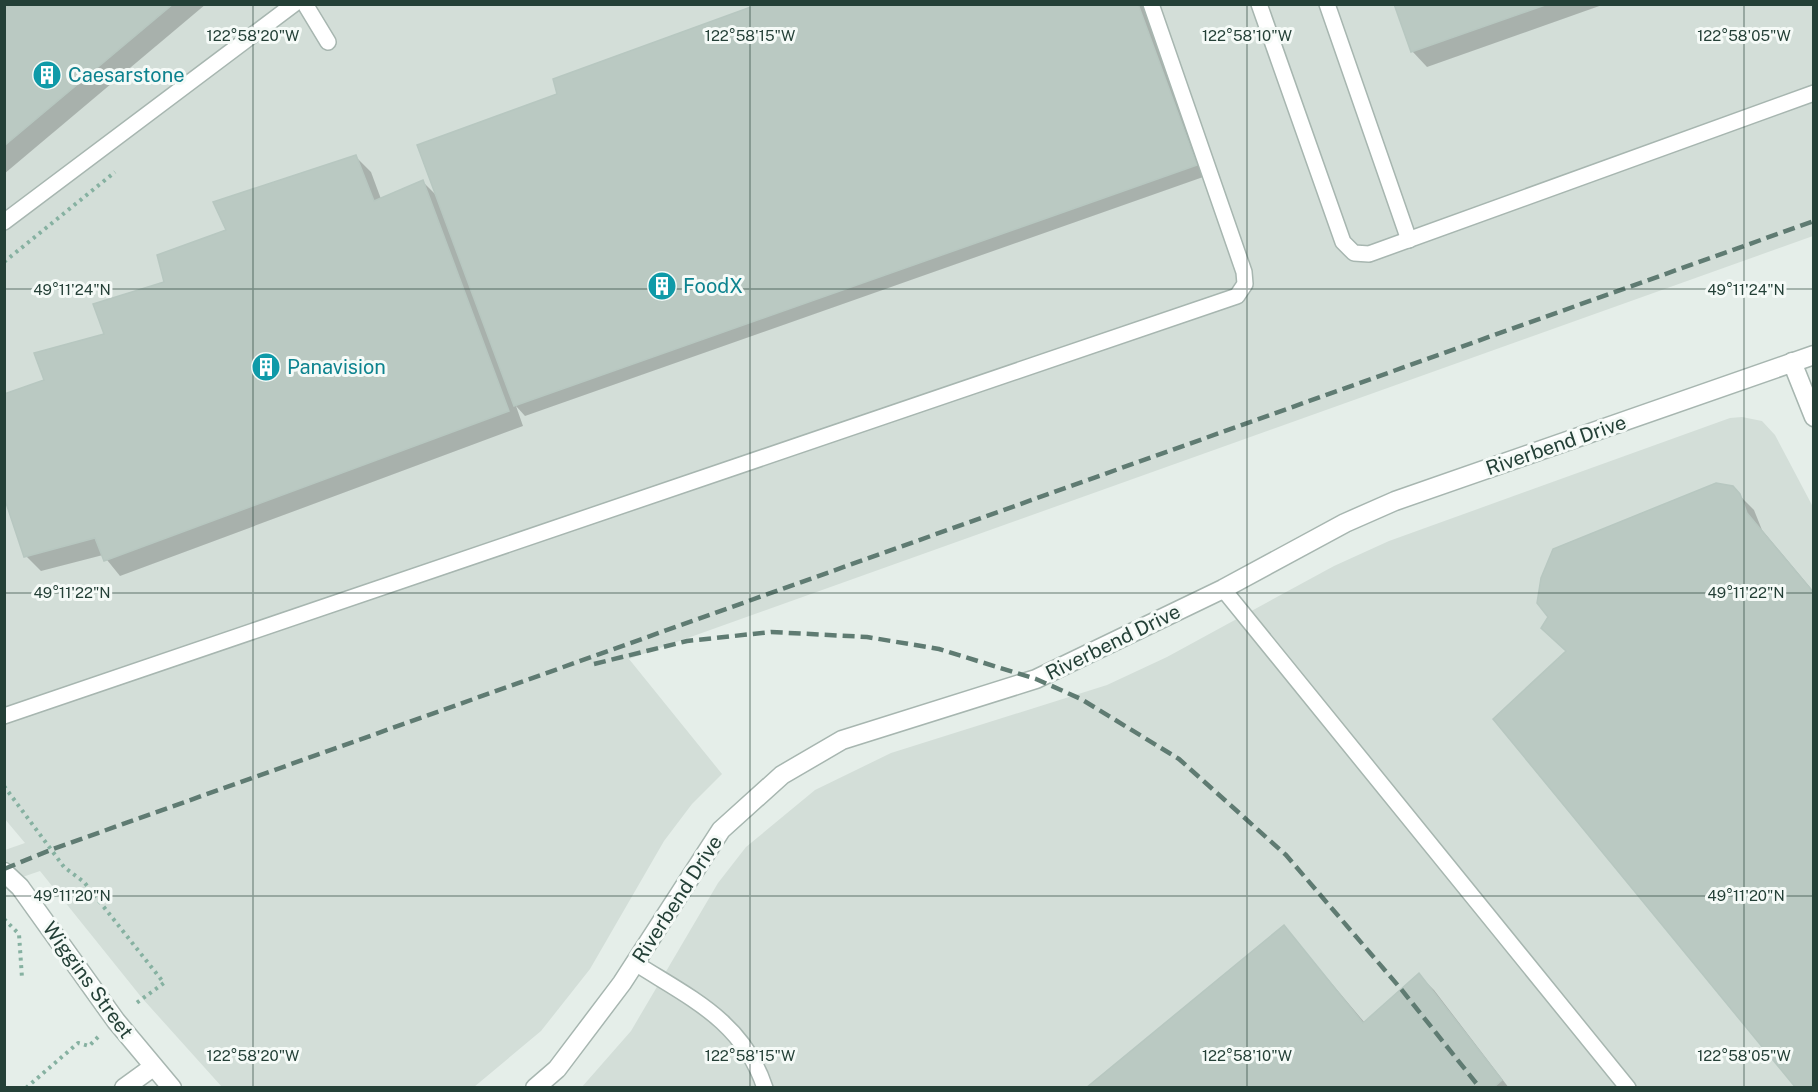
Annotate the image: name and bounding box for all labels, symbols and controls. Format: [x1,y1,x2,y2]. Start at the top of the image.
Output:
text: 122°58'20"W [207,27,299,44]
text: 122°58'15"W [705,27,795,44]
text: 122°58'10"W [1202,27,1292,44]
text: 122°58'05"W [1697,27,1791,44]
building icon: Caesarstone [31,59,63,91]
place label: Caesarstone [68,63,185,87]
building icon: FoodX [646,270,678,302]
place label: FoodX [683,274,743,298]
text: 49°11'24"N [33,281,111,298]
text: 49°11'24"N [1707,281,1785,298]
building icon: Panavision [250,351,282,383]
place label: Panavision [287,355,386,379]
street label: Riverbend Drive [1483,410,1629,480]
text: 49°11'22"N [33,584,111,601]
text: 49°11'22"N [1707,584,1785,601]
street label: Riverbend Drive [1042,599,1184,685]
street label: Riverbend Drive [627,831,727,967]
text: 49°11'20"N [33,887,111,904]
text: 49°11'20"N [1707,887,1785,904]
street label: Wiggins Street [38,917,138,1043]
text: 122°58'20"W [207,1047,299,1064]
text: 122°58'15"W [705,1047,795,1064]
text: 122°58'10"W [1202,1047,1292,1064]
text: 122°58'05"W [1697,1047,1791,1064]

